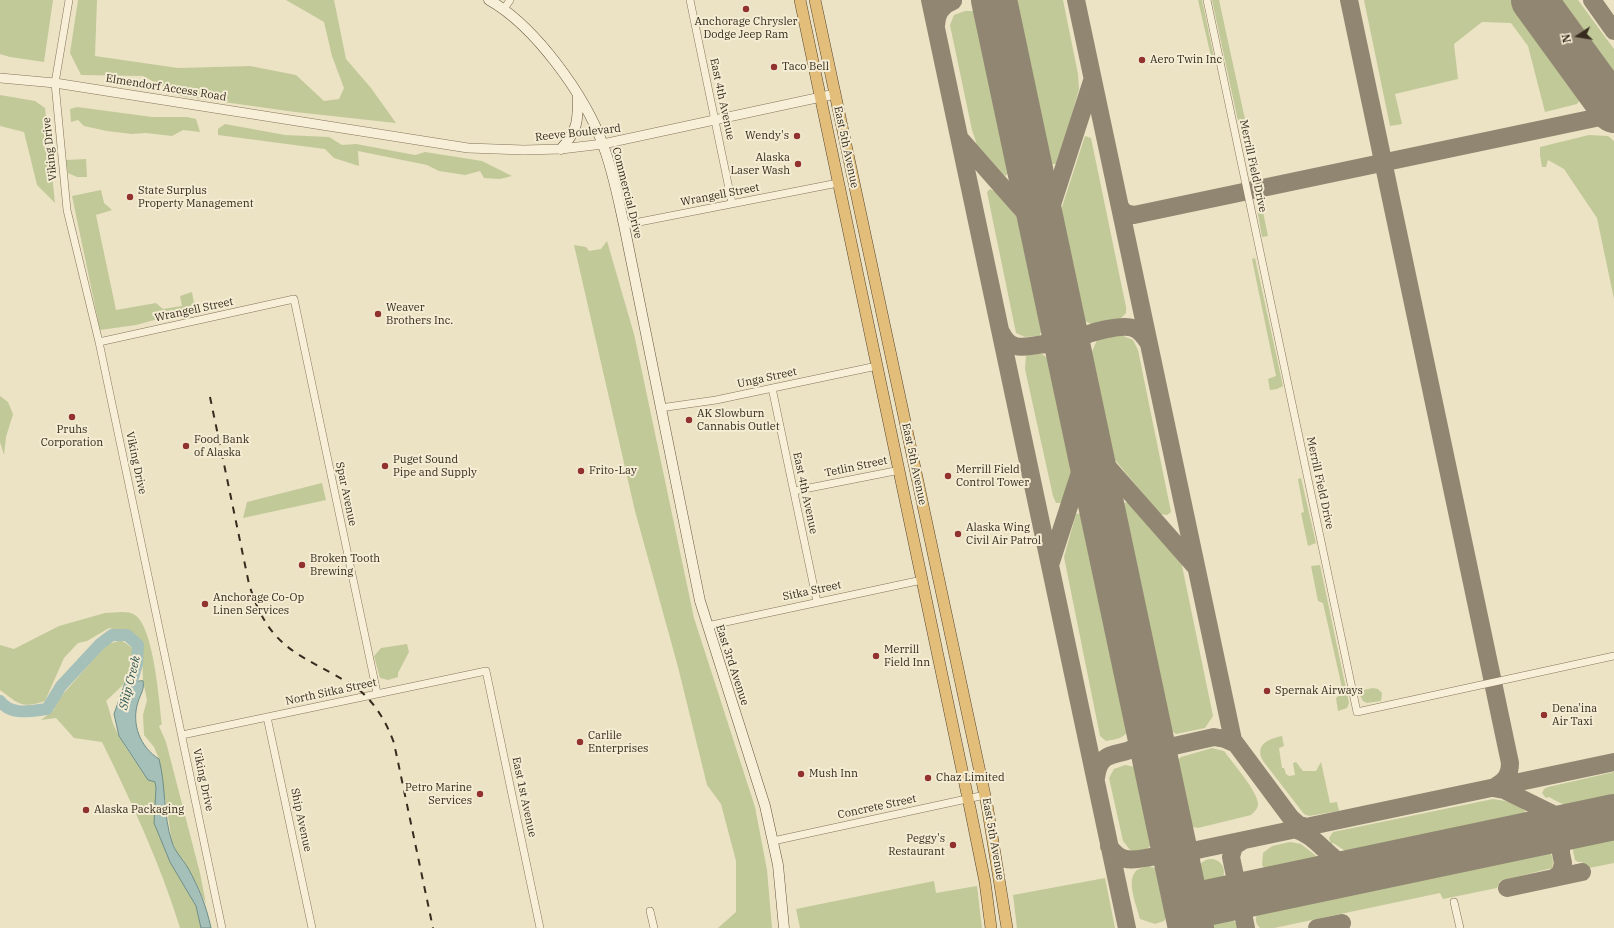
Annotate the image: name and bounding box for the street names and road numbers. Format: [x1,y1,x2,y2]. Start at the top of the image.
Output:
street label: East 4th Avenue [707,57,737,141]
street label: Elmendorf Access Road [105,72,227,104]
street label: East 5th Avenue [831,105,861,189]
street label: Viking Drive [40,117,60,181]
street label: Merrill Field Drive [1237,119,1269,213]
street label: Reeve Boulevard [534,122,622,144]
street label: Commercial Drive [609,146,645,240]
street label: Wrangell Street [679,181,761,209]
street label: Wrangell Street [153,295,235,325]
street label: Unga Street [736,365,798,391]
street label: East 5th Avenue [899,422,929,506]
street label: Viking Drive [123,430,149,496]
street label: Merrill Field Drive [1304,436,1336,530]
street label: East 4th Avenue [790,451,820,535]
street label: Tetlin Street [823,454,889,480]
street label: Spar Avenue [333,461,359,527]
street label: Sitka Street [781,578,843,604]
street label: East 3rd Avenue [713,623,751,707]
street label: North Sitka Street [284,676,378,708]
street label: Viking Drive [190,747,216,813]
street label: East 1st Avenue [509,756,539,838]
street label: Ship Avenue [288,787,314,853]
street label: Concrete Street [837,792,917,822]
street label: East 5th Avenue [979,797,1007,881]

